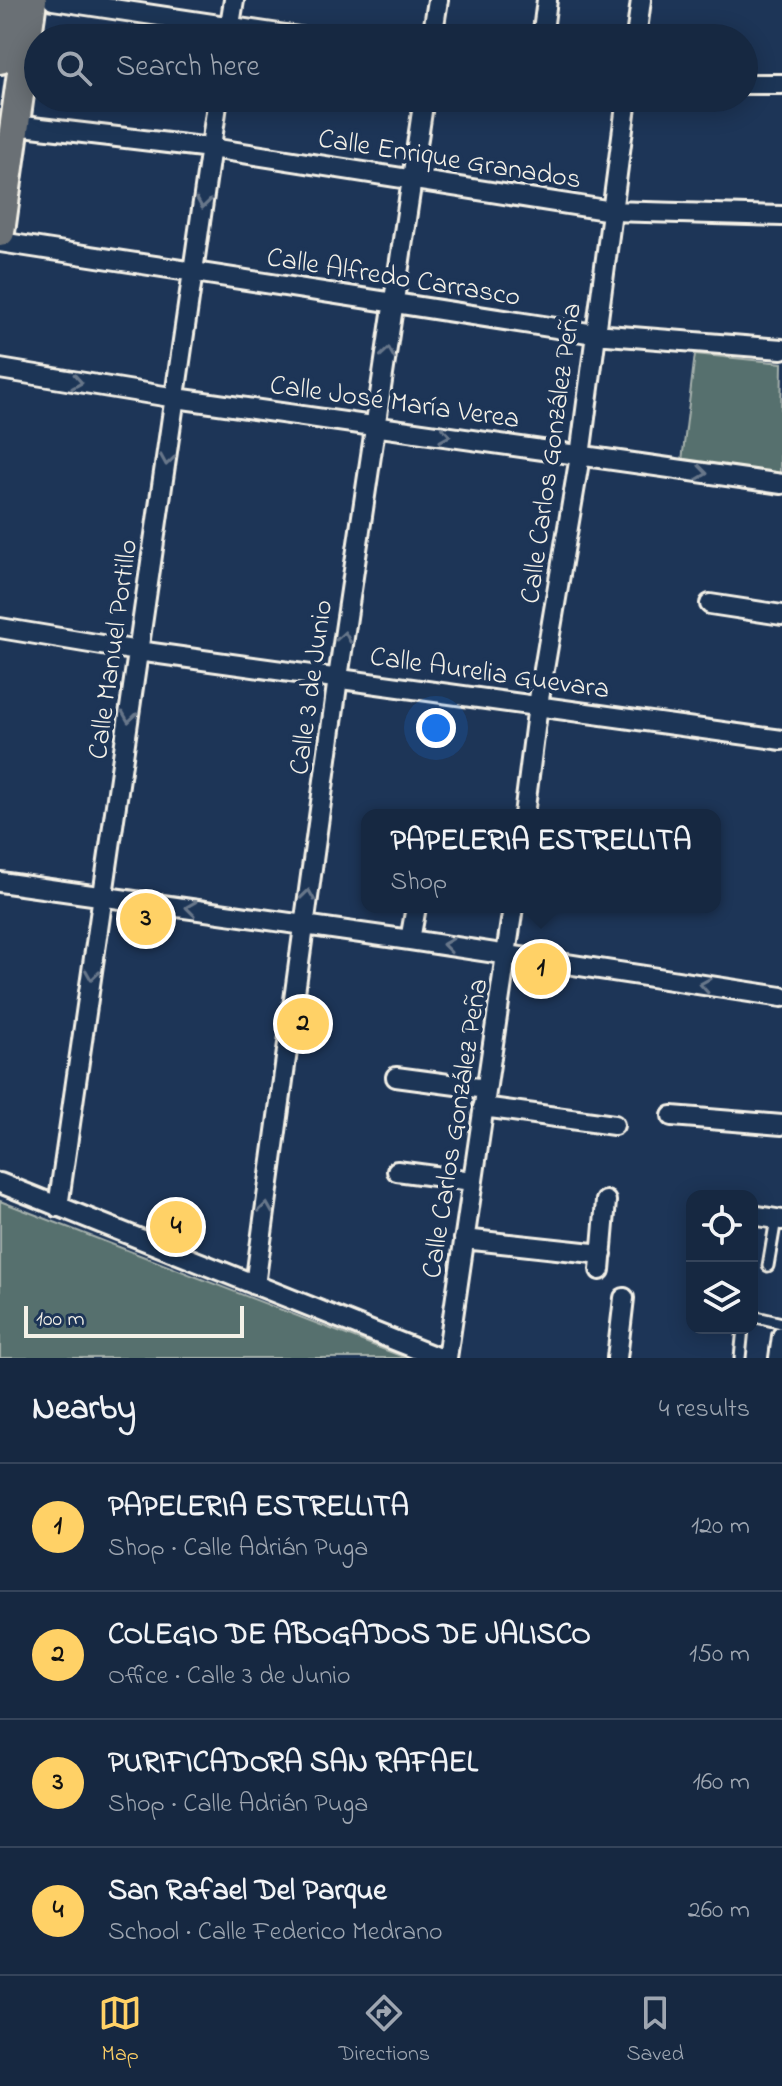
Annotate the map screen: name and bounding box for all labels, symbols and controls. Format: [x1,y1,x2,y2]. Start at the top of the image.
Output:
search box [24,24,758,112]
icon: search [52,46,96,90]
text: Search here [116,46,260,90]
street label: Calle Enrique Granados [315,119,584,202]
one-way arrow [195,196,212,210]
street label: Calle Alfredo Carrasco [264,238,523,319]
street label: Calle Carlos González Peña [511,301,594,606]
one-way arrow [379,346,396,360]
street label: Calle José María Verea [267,366,522,441]
one-way arrow [70,372,84,389]
one-way arrow [438,426,452,443]
one-way arrow [159,453,176,467]
one-way arrow [695,464,709,481]
street label: Calle Manuel Portillo [79,537,150,762]
street label: Calle 3 de Junio [280,597,345,778]
one-way arrow [335,631,352,644]
street label: Calle Aurelia Guevara [367,637,612,712]
your location [416,708,456,748]
one-way arrow [120,711,137,724]
popup [361,809,721,913]
text: PAPELERIA ESTRELLITA [390,820,692,864]
text: Shop [390,864,447,902]
one-way arrow [299,888,316,902]
pin: 3 [120,889,172,949]
one-way arrow [184,900,197,917]
one-way arrow [441,937,455,954]
pin: 1 [515,939,567,999]
one-way arrow [84,968,101,982]
street label: Calle Carlos González Peña [413,976,500,1281]
one-way arrow [698,977,712,994]
pin: 2 [277,994,329,1054]
map controls [686,1190,758,1334]
button: locate [686,1190,758,1262]
pin: 4 [150,1197,202,1257]
one-way arrow [257,1201,274,1215]
button: layers [686,1262,758,1334]
scale bar [24,1302,244,1338]
text: 100 m [36,1304,85,1336]
text: Nearby [32,1385,136,1435]
text: 4 results [659,1391,750,1429]
text: PAPELERIA ESTRELLITA [108,1486,409,1530]
text: 1 [54,1508,62,1546]
text: 120 m [691,1508,750,1546]
text: Shop · Calle Adrián Puga [108,1530,368,1568]
text: COLEGIO DE ABOGADOS DE JALISCO [108,1614,591,1658]
text: 2 [52,1636,64,1674]
text: 150 m [689,1636,750,1674]
text: Office · Calle 3 de Junio [108,1658,350,1696]
text: PURIFICADORA SAN RAFAEL [108,1742,478,1786]
text: 3 [53,1764,63,1802]
text: 160 m [692,1764,750,1802]
text: Shop · Calle Adrián Puga [108,1786,368,1824]
text: San Rafael Del Parque [108,1870,387,1914]
text: 4 [53,1892,63,1930]
text: 260 m [688,1892,750,1930]
text: School · Calle Federico Medrano [108,1914,443,1952]
tab: Map [98,1991,142,2071]
tab: Directions [339,1991,430,2071]
tab: Saved [626,1991,684,2071]

